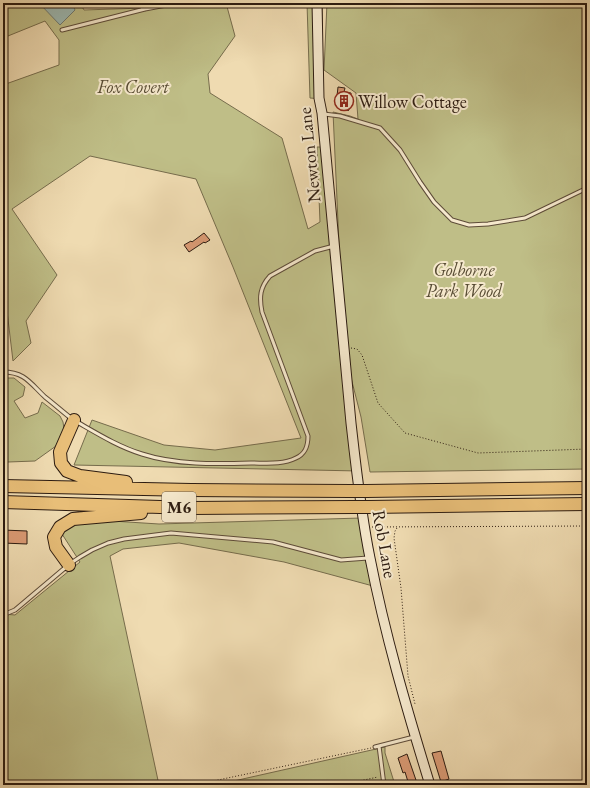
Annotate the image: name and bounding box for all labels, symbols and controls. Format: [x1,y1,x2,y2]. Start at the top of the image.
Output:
park label: Fox Covert [96,75,169,98]
building icon: Willow Cottage [333,90,355,112]
place label: Willow Cottage [358,90,467,113]
street label: Newton Lane [293,106,325,204]
park label: Golborne Park Wood [426,258,503,302]
road number: M6 [162,492,196,522]
street label: Rob Lane [368,508,402,580]

